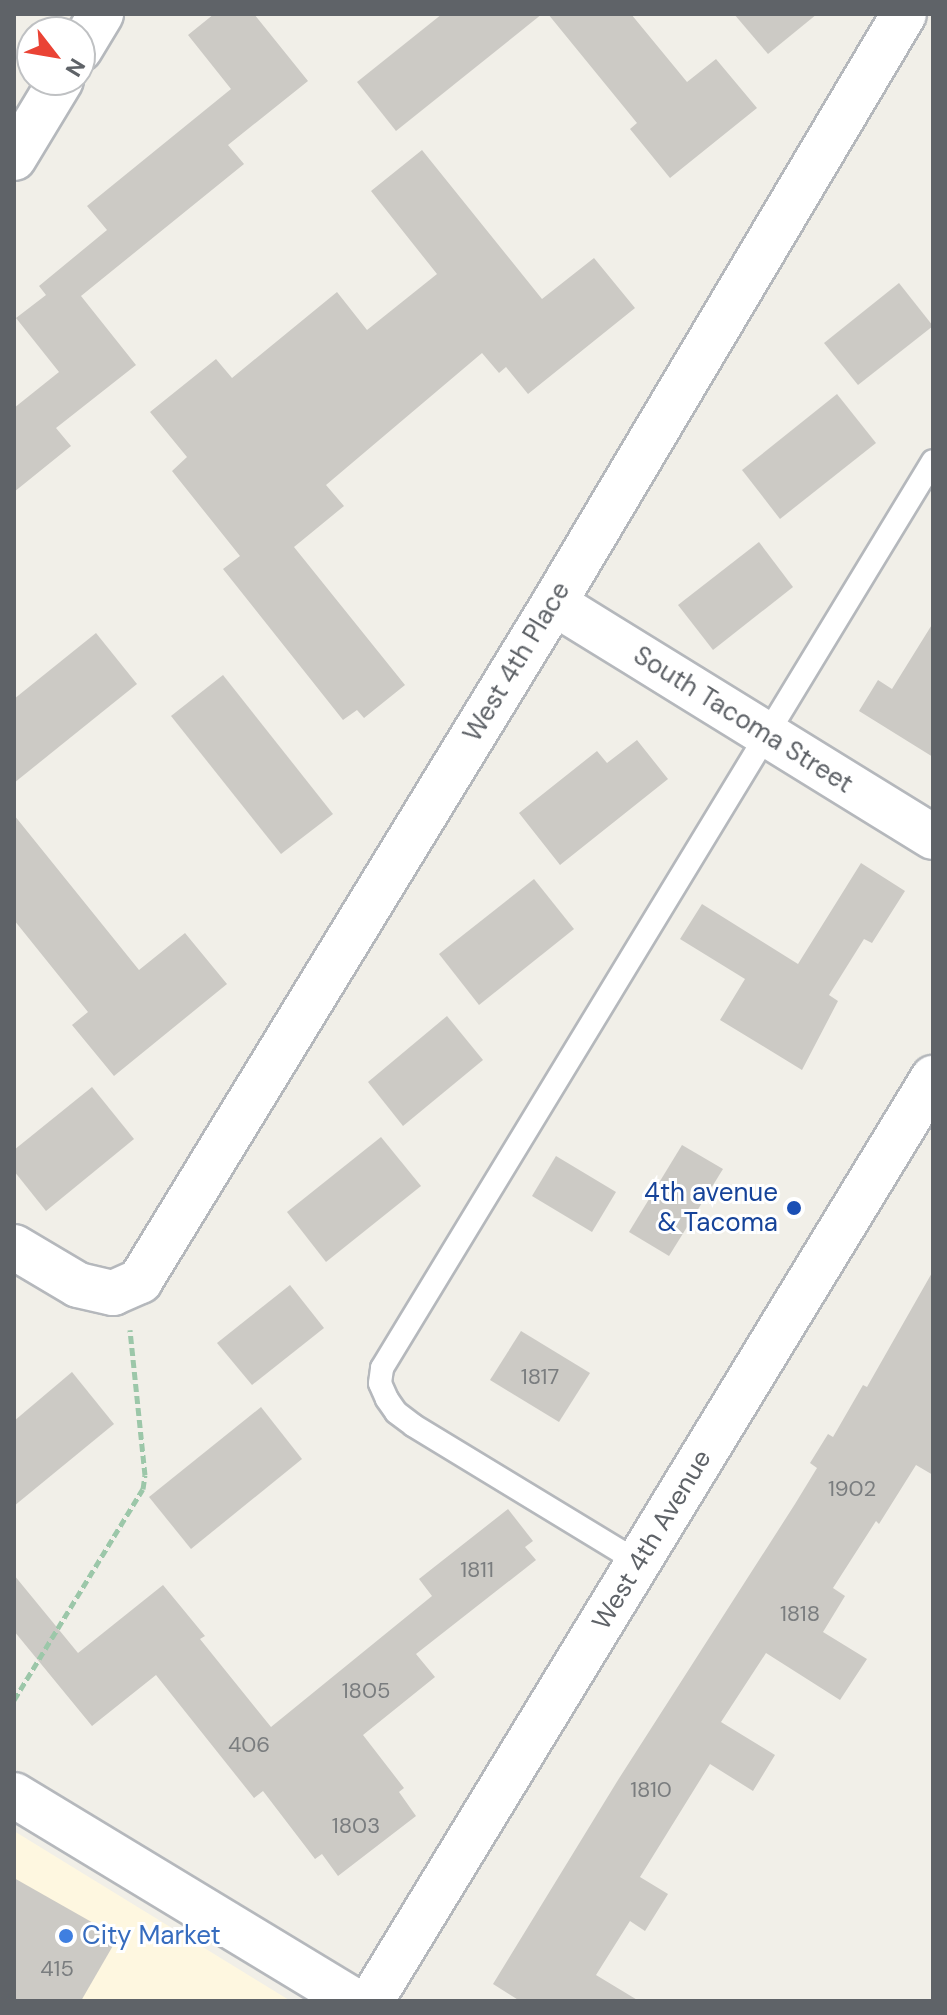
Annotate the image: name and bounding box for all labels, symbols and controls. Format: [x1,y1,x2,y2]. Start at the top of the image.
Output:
north arrow [16,16,96,96]
text: N [59,53,92,82]
street label: West 4th Place [457,577,577,747]
street label: South Tacoma Street [628,640,858,800]
place label: 4th avenue & Tacoma [644,1177,778,1238]
marker: 4th avenue & Tacoma [785,1199,803,1217]
house number: 1817 [521,1364,559,1390]
street label: West 4th Avenue [586,1444,718,1636]
house number: 1902 [828,1476,876,1502]
house number: 1811 [460,1557,494,1583]
house number: 1818 [780,1601,820,1627]
house number: 1805 [342,1678,390,1704]
house number: 406 [228,1732,270,1758]
house number: 1810 [630,1777,672,1803]
house number: 1803 [332,1813,380,1839]
place label: City Market [82,1920,221,1952]
marker: City Market [57,1927,75,1945]
house number: 415 [40,1956,74,1982]

